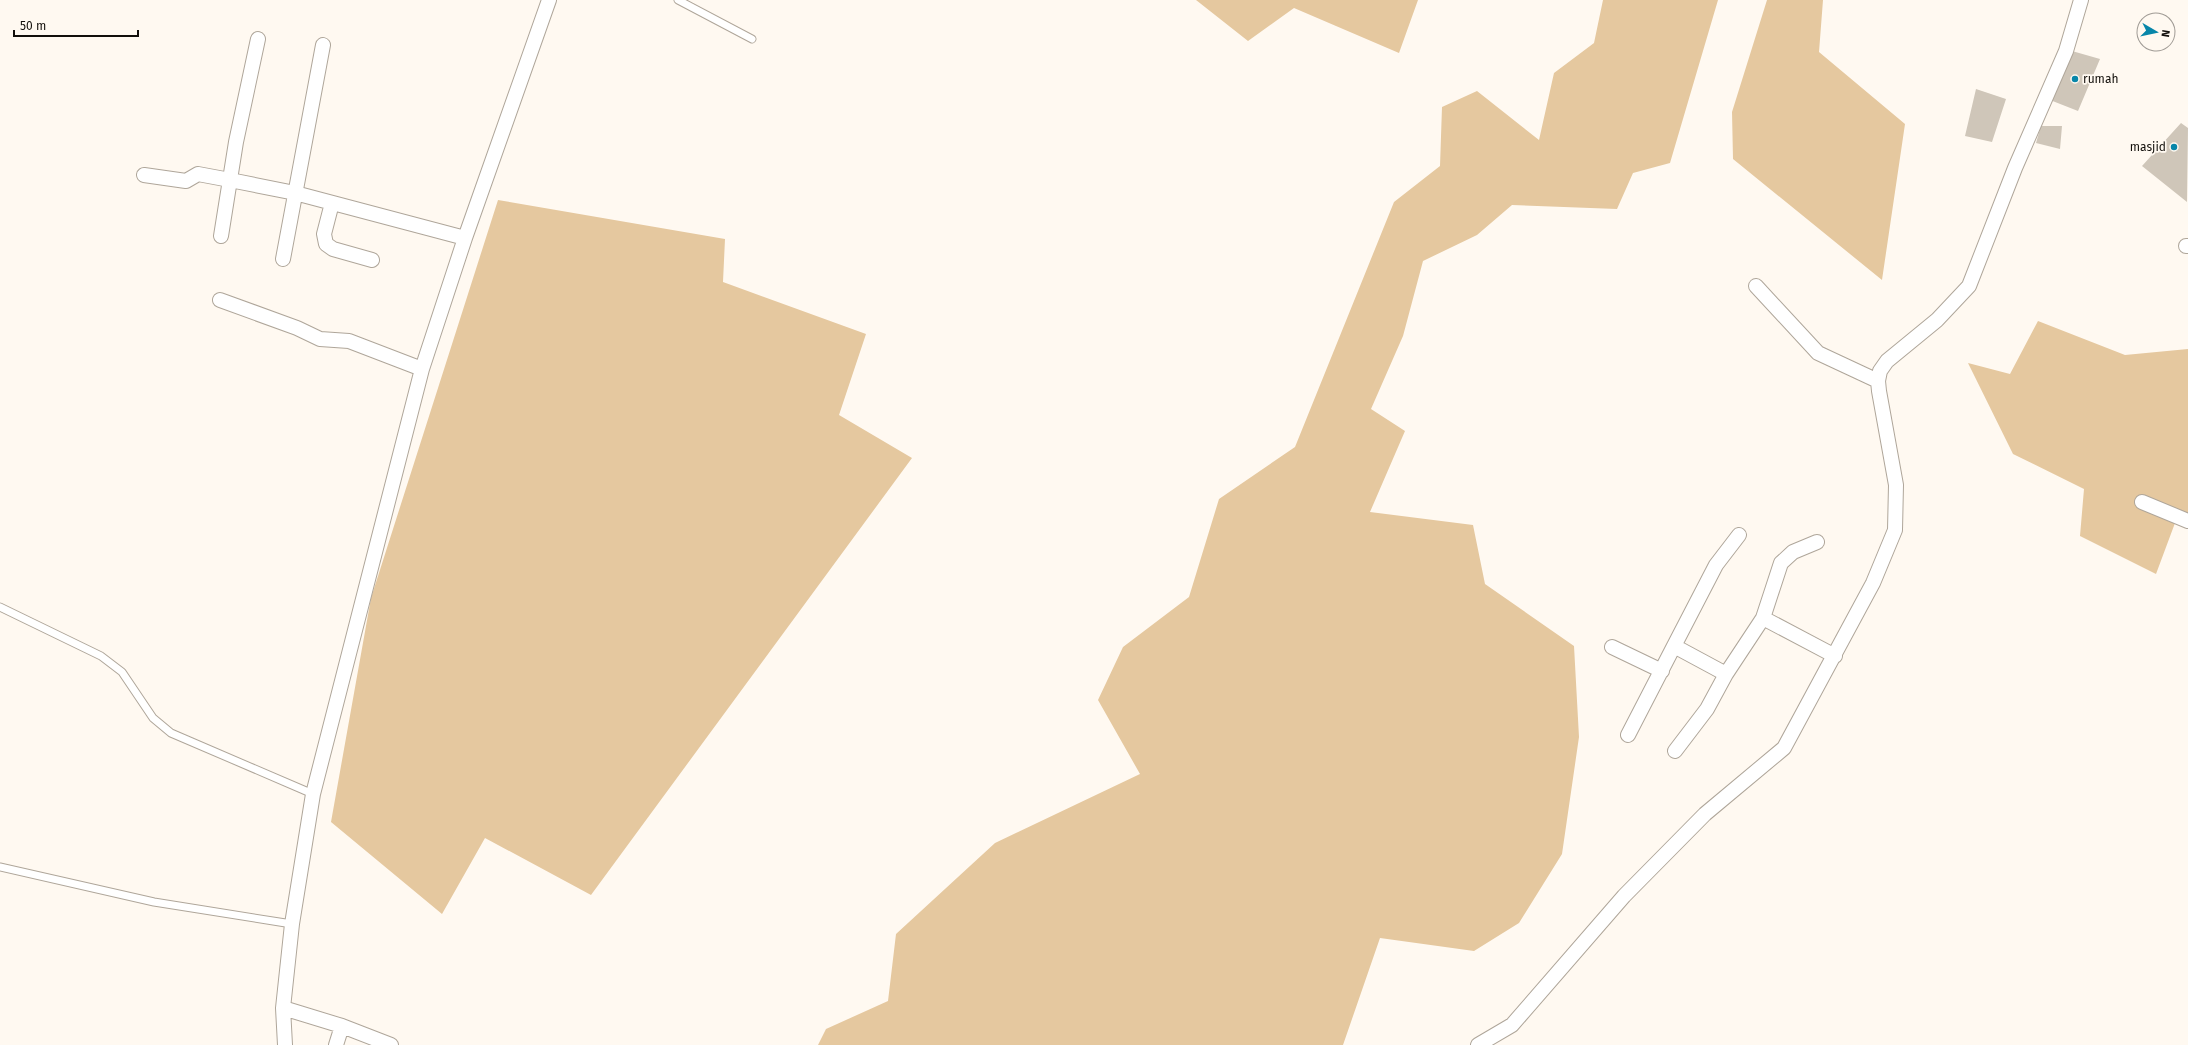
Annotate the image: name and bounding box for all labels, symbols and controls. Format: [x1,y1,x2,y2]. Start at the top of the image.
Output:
scale bar [14,12,138,38]
north arrow [2136,12,2176,52]
text: 50 m [20,19,46,33]
text: N [2158,29,2172,38]
place label: rumah [2083,72,2118,86]
marker: rumah [2070,74,2080,84]
place label: masjid [2130,140,2166,154]
marker: masjid [2169,142,2179,152]

